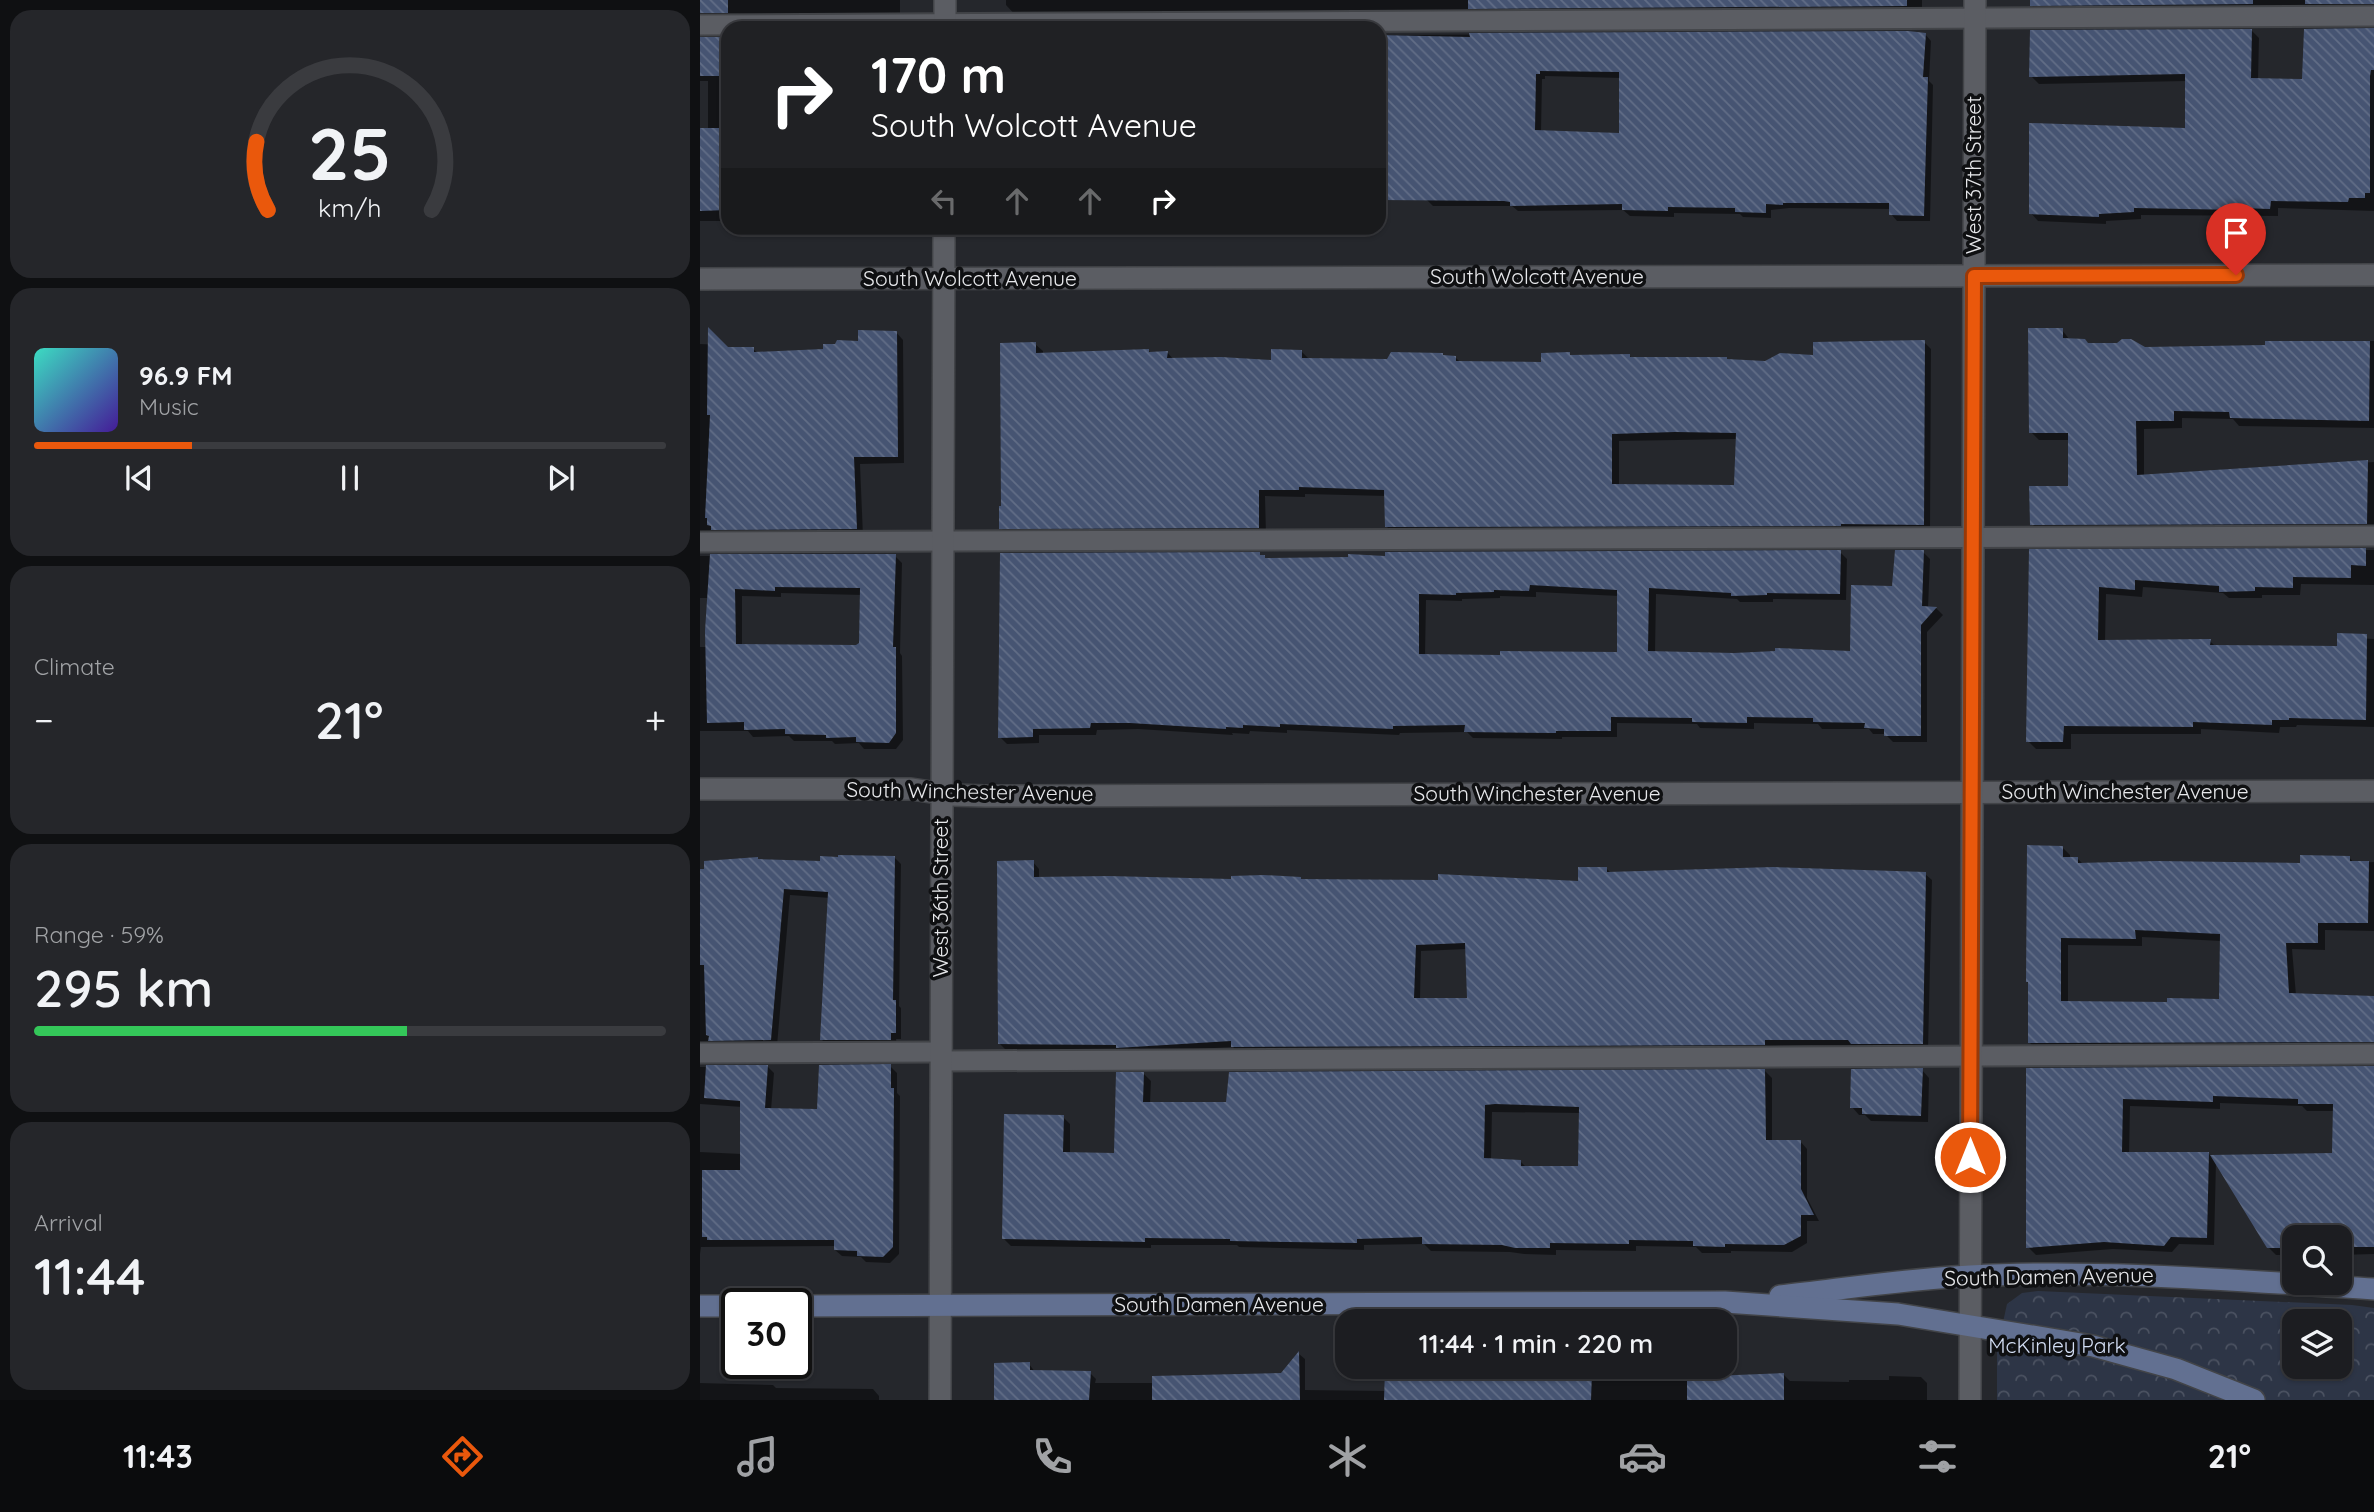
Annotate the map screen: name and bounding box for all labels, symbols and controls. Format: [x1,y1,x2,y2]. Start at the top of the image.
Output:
text: 170 m [871,44,1006,105]
icon: right [756,49,847,140]
street label: West 37th Street [1960,96,1986,254]
text: South Wolcott Avenue [871,105,1197,145]
text: 25 [308,107,392,198]
icon: left [925,182,963,220]
icon: ahead [998,182,1036,220]
icon: ahead [1071,182,1109,220]
icon: right [1144,182,1182,220]
text: km/h [318,192,382,223]
pin [2206,203,2266,275]
icon: arrive [2217,214,2255,252]
street label: South Wolcott Avenue [1430,263,1644,289]
street label: South Wolcott Avenue [863,265,1077,291]
text: 96.9 FM [139,359,233,392]
text: Music [139,392,199,421]
icon: previous [120,459,158,497]
icon: pause [331,459,369,497]
icon: next [542,459,580,497]
text: Climate [34,652,115,681]
text: 21° [315,687,383,752]
text: − [34,696,54,744]
text: + [645,696,666,744]
street label: South Winchester Avenue [846,776,1094,806]
street label: South Winchester Avenue [2001,778,2249,804]
street label: South Winchester Avenue [1413,780,1661,806]
street label: West 36th Street [927,818,953,978]
text: Range · 59% [34,920,164,949]
text: 295 km [34,955,213,1020]
position arrow [1933,1120,2007,1194]
text: Arrival [34,1208,103,1237]
map controls [2282,1225,2352,1379]
button: search [2282,1225,2352,1295]
text: 11:44 [34,1243,146,1308]
street label: South Damen Avenue [1944,1261,2154,1291]
speed limit sign: 30 [721,1288,812,1379]
street label: South Damen Avenue [1114,1291,1324,1317]
button: layers [2282,1309,2352,1379]
text: 11:44 · 1 min · 220 m [1419,1327,1653,1360]
park label: McKinley Park [1988,1332,2126,1358]
icon: directions [438,1432,487,1481]
icon: music [733,1432,782,1481]
icon: phone [1028,1432,1077,1481]
icon: climate [1323,1432,1372,1481]
icon: car [1618,1432,1667,1481]
icon: filters [1913,1432,1962,1481]
text: 11:43 [123,1436,193,1476]
text: 21° [2208,1436,2251,1476]

